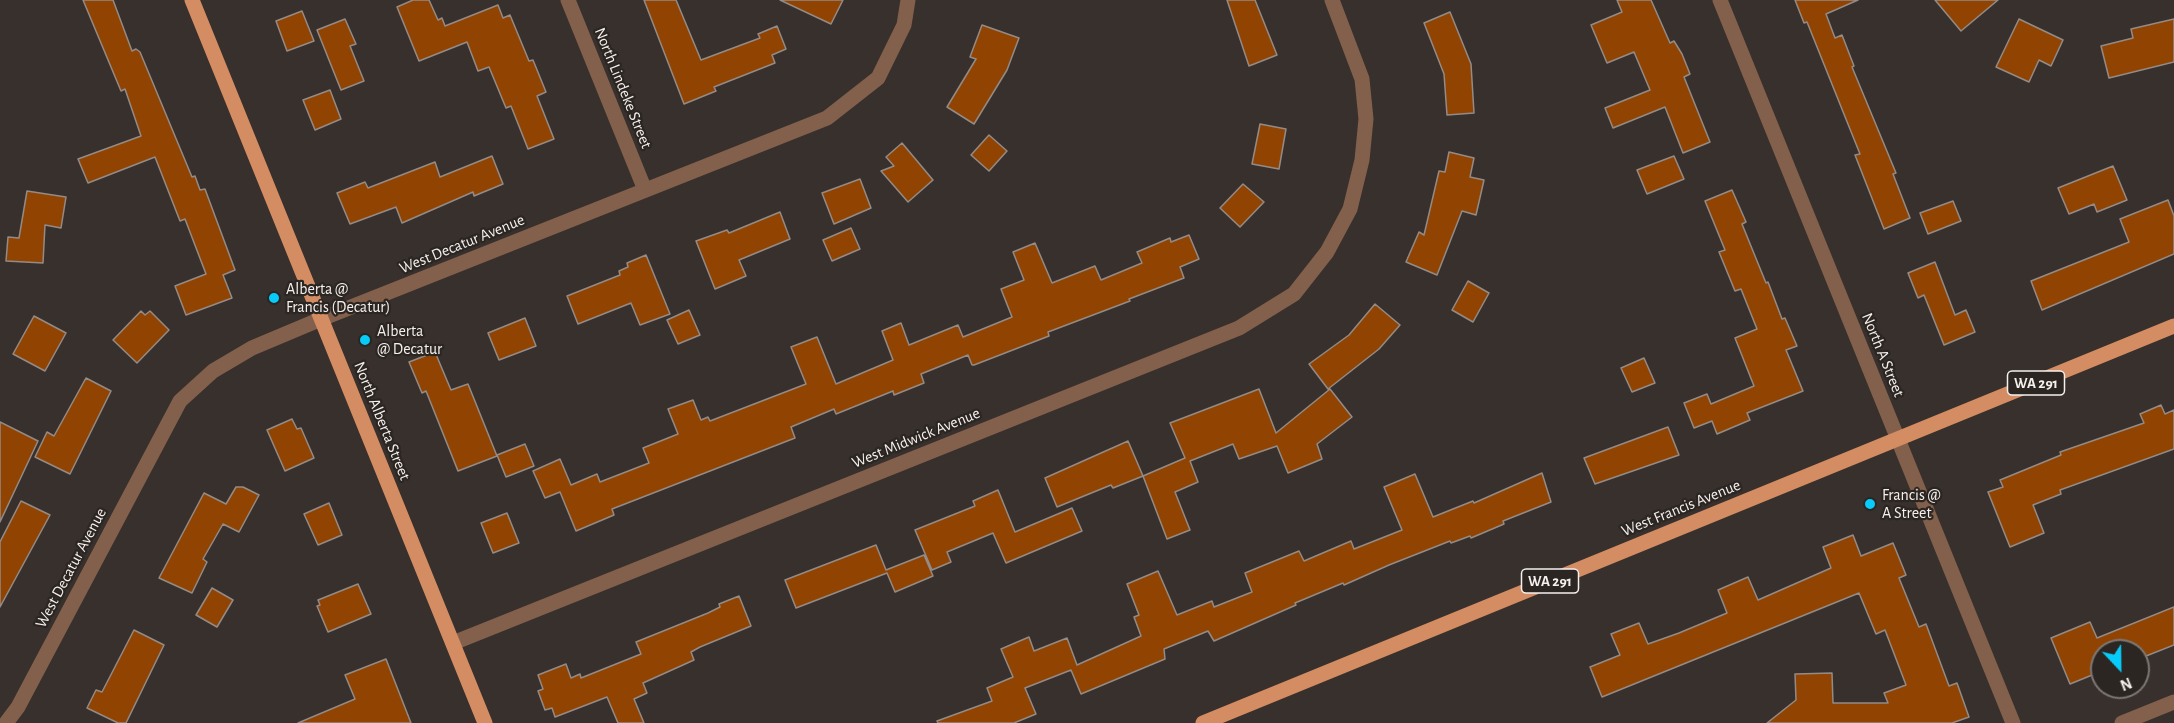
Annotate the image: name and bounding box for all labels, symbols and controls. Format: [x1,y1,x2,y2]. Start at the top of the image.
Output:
street label: North Lindeke Street [590,25,656,151]
street label: West Decatur Avenue [397,210,527,278]
place label: Alberta @ Francis (Decatur) [286,279,390,317]
marker: Alberta @ Francis (Decatur) [267,291,281,305]
street label: North A Street [1857,310,1909,400]
place label: Alberta @ Decatur [377,321,442,359]
marker: Alberta @ Decatur [358,333,372,347]
street label: North Alberta Street [349,359,415,483]
road number: WA 291 [2008,371,2064,395]
street label: West Midwick Avenue [849,403,983,473]
street label: West Francis Avenue [1619,475,1743,541]
place label: Francis @ A Street [1882,485,1941,523]
marker: Francis @ A Street [1863,497,1877,511]
street label: West Decatur Avenue [31,505,111,631]
road number: WA 291 [1522,569,1578,593]
north arrow [2090,639,2150,699]
text: N [2118,674,2134,693]

